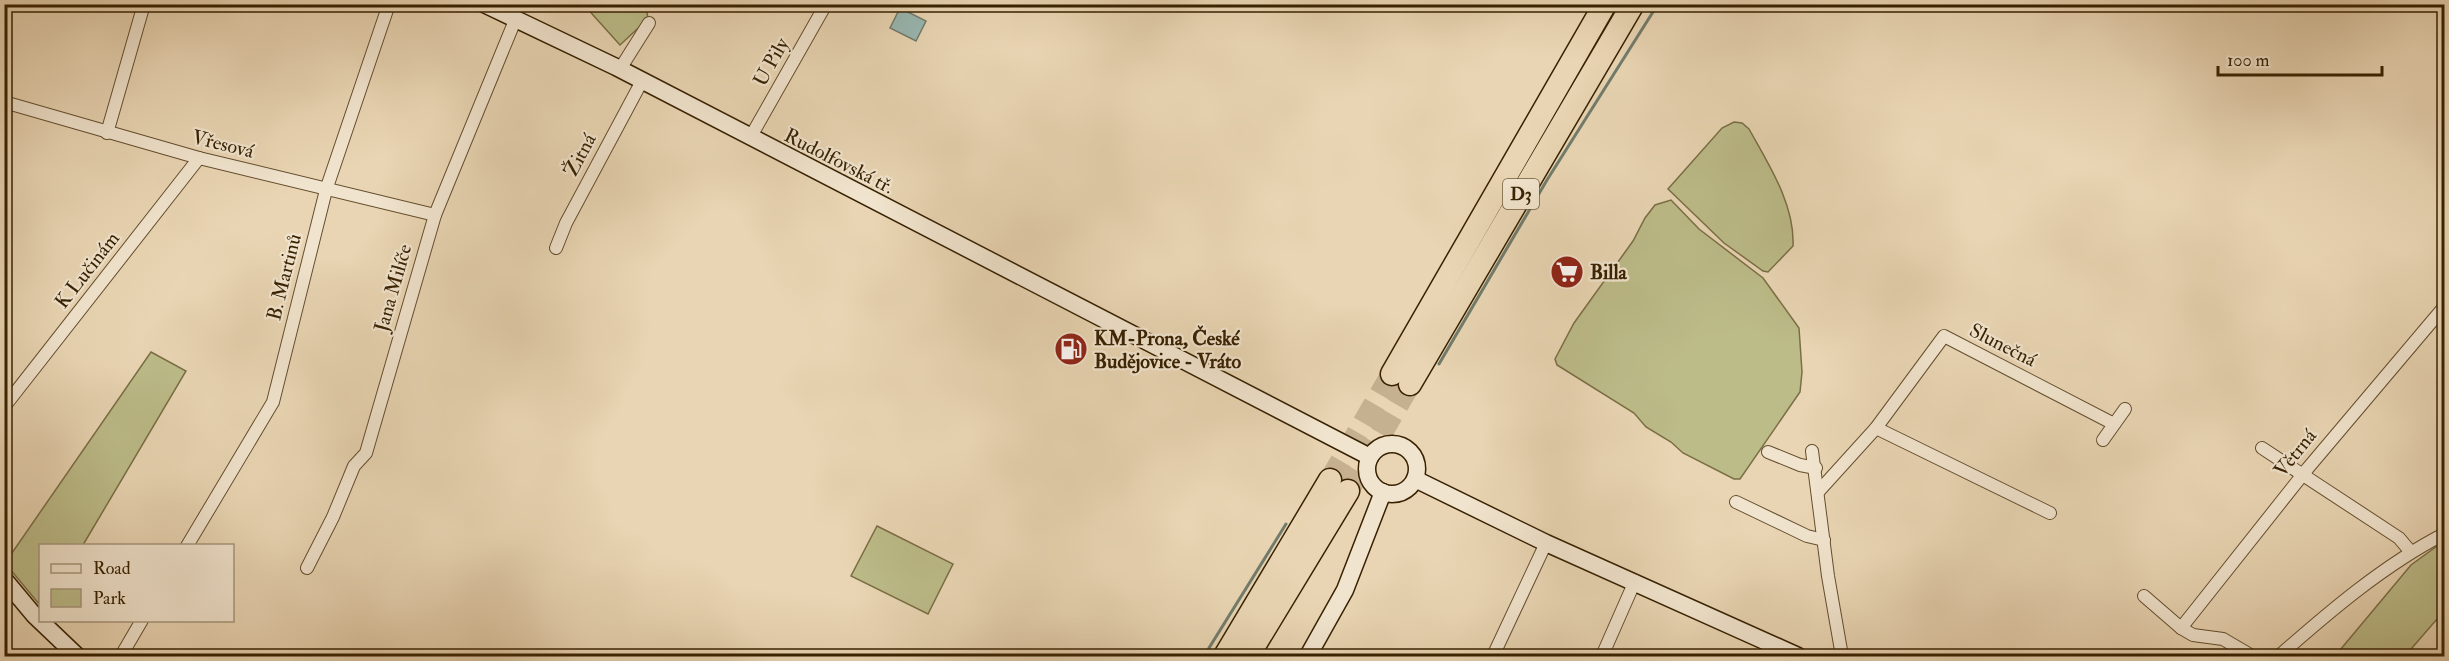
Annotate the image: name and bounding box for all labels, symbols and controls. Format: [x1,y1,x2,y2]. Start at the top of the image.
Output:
street label: U Pily [748,32,795,91]
scale bar [2218,39,2382,77]
text: 100 m [2227,49,2270,72]
street label: Rudolfovská tř. [780,123,898,199]
street label: Vřesová [189,124,257,164]
street label: Žitná [557,128,602,181]
road number: D3 [1503,179,1539,209]
street label: K Lučinám [49,226,125,313]
street label: B. Martinů [261,231,307,323]
street label: Jana Milíče [368,241,417,336]
supermarket icon: Billa [1549,254,1585,290]
place label: Billa [1590,260,1628,285]
street label: Slunečná [1965,318,2041,373]
place label: KM-Prona, České Budějovice - Vráto [1094,325,1242,374]
fuel station icon: KM-Prona, České Budějovice - Vráto [1053,331,1089,367]
street label: Větrná [2268,423,2322,482]
legend [39,544,234,622]
text: Road [93,557,131,580]
text: Park [93,587,126,610]

